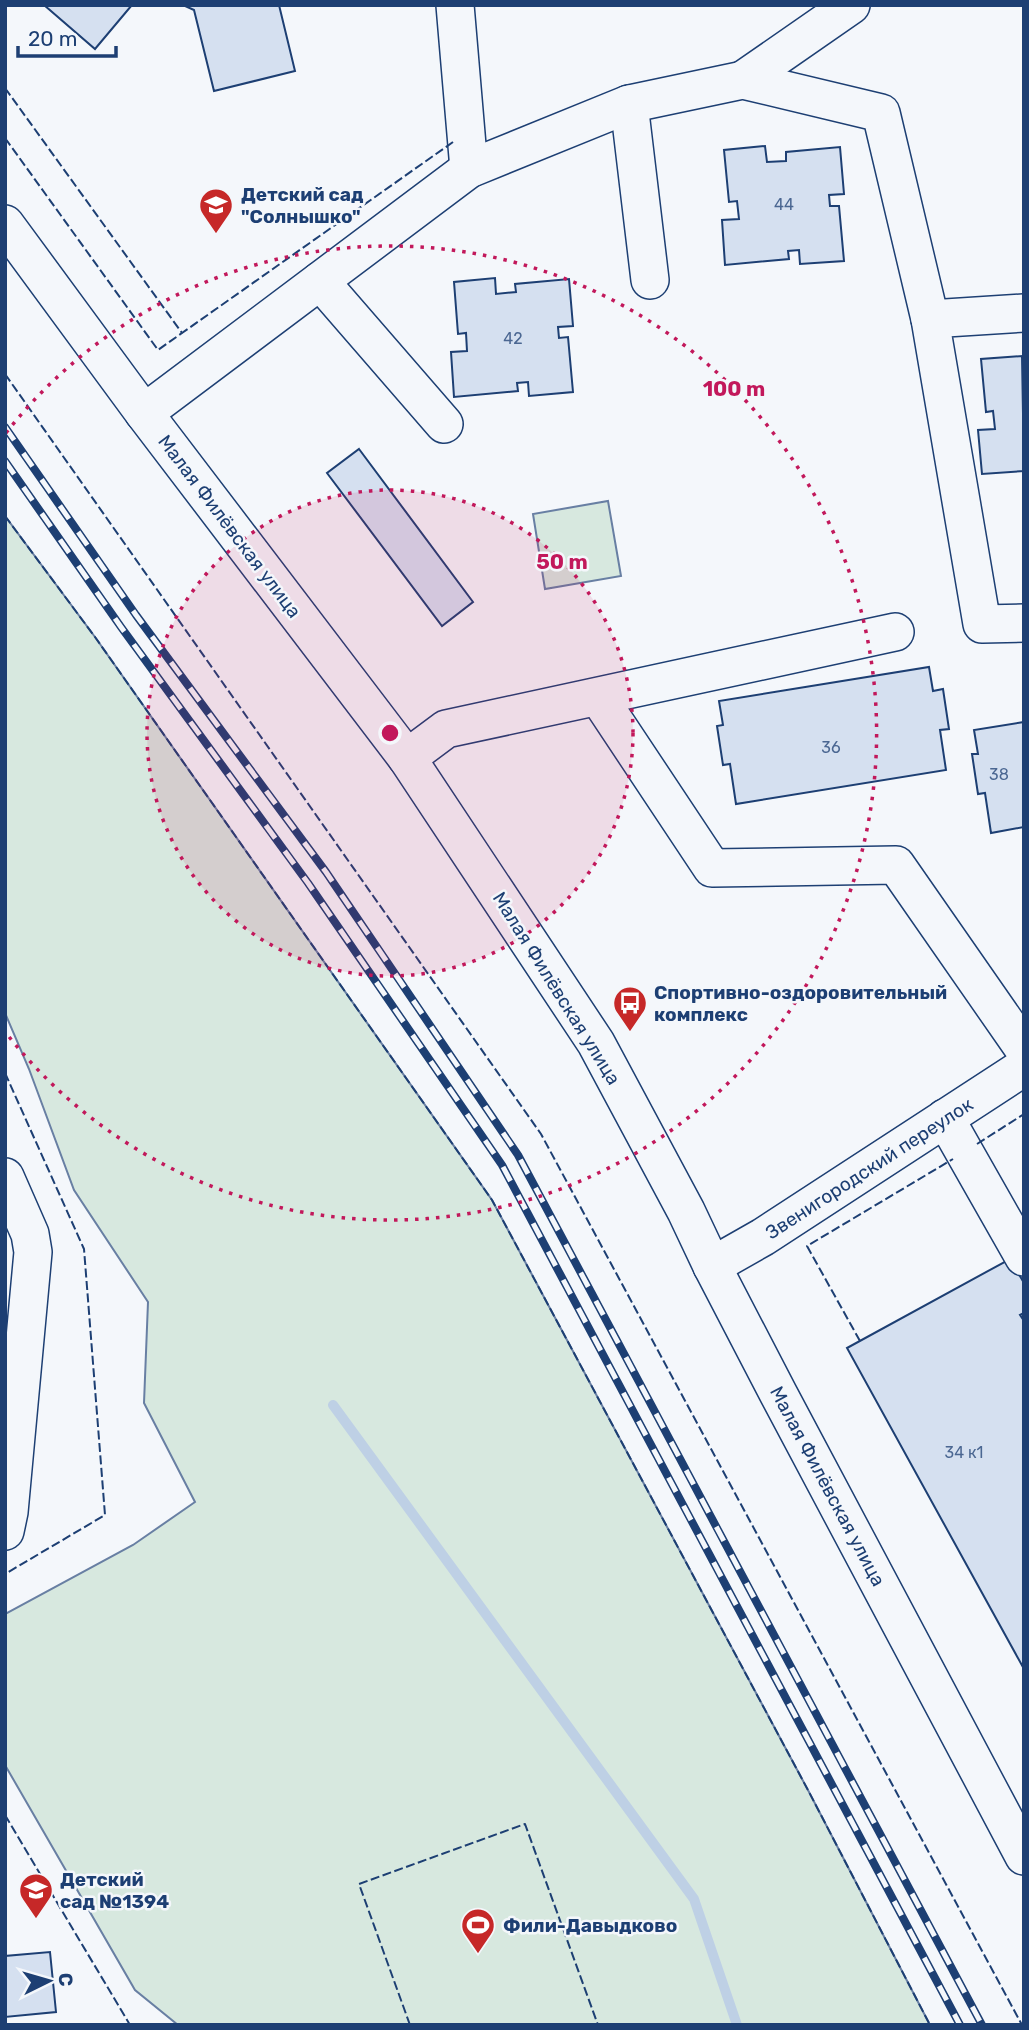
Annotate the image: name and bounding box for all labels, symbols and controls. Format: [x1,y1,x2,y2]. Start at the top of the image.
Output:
scale bar [18,14,116,58]
text: 20 m [28,26,77,51]
place label: Детский сад "Солнышко" [241,183,364,228]
school or university icon: Детский сад "Солнышко" [197,186,235,235]
house number: 44 [774,195,794,214]
house number: 42 [503,329,523,348]
text: 100 m [703,376,765,401]
street label: Малая Филёвская улица [153,430,306,622]
text: 50 m [536,549,588,574]
centre of rings [378,721,402,745]
house number: 36 [821,738,841,757]
house number: 38 [989,765,1009,784]
street label: Малая Филёвская улица [488,888,625,1089]
place label: Спортивно-оздоровительный комплекс [654,981,947,1026]
bus stop icon: Спортивно-оздоровительный комплекс [611,984,649,1033]
street label: Звенигородский переулок [761,1093,977,1244]
street label: Малая Филёвская улица [765,1382,890,1590]
house number: 34 к1 [945,1443,983,1462]
place label: Детский сад №1394 [60,1868,169,1913]
school or university icon: Детский сад №1394 [17,1871,55,1920]
sports icon: Фили-Давыдково [459,1906,497,1955]
place label: Фили-Давыдково [503,1914,677,1937]
north arrow [14,1946,84,2016]
text: С [53,1972,77,1987]

